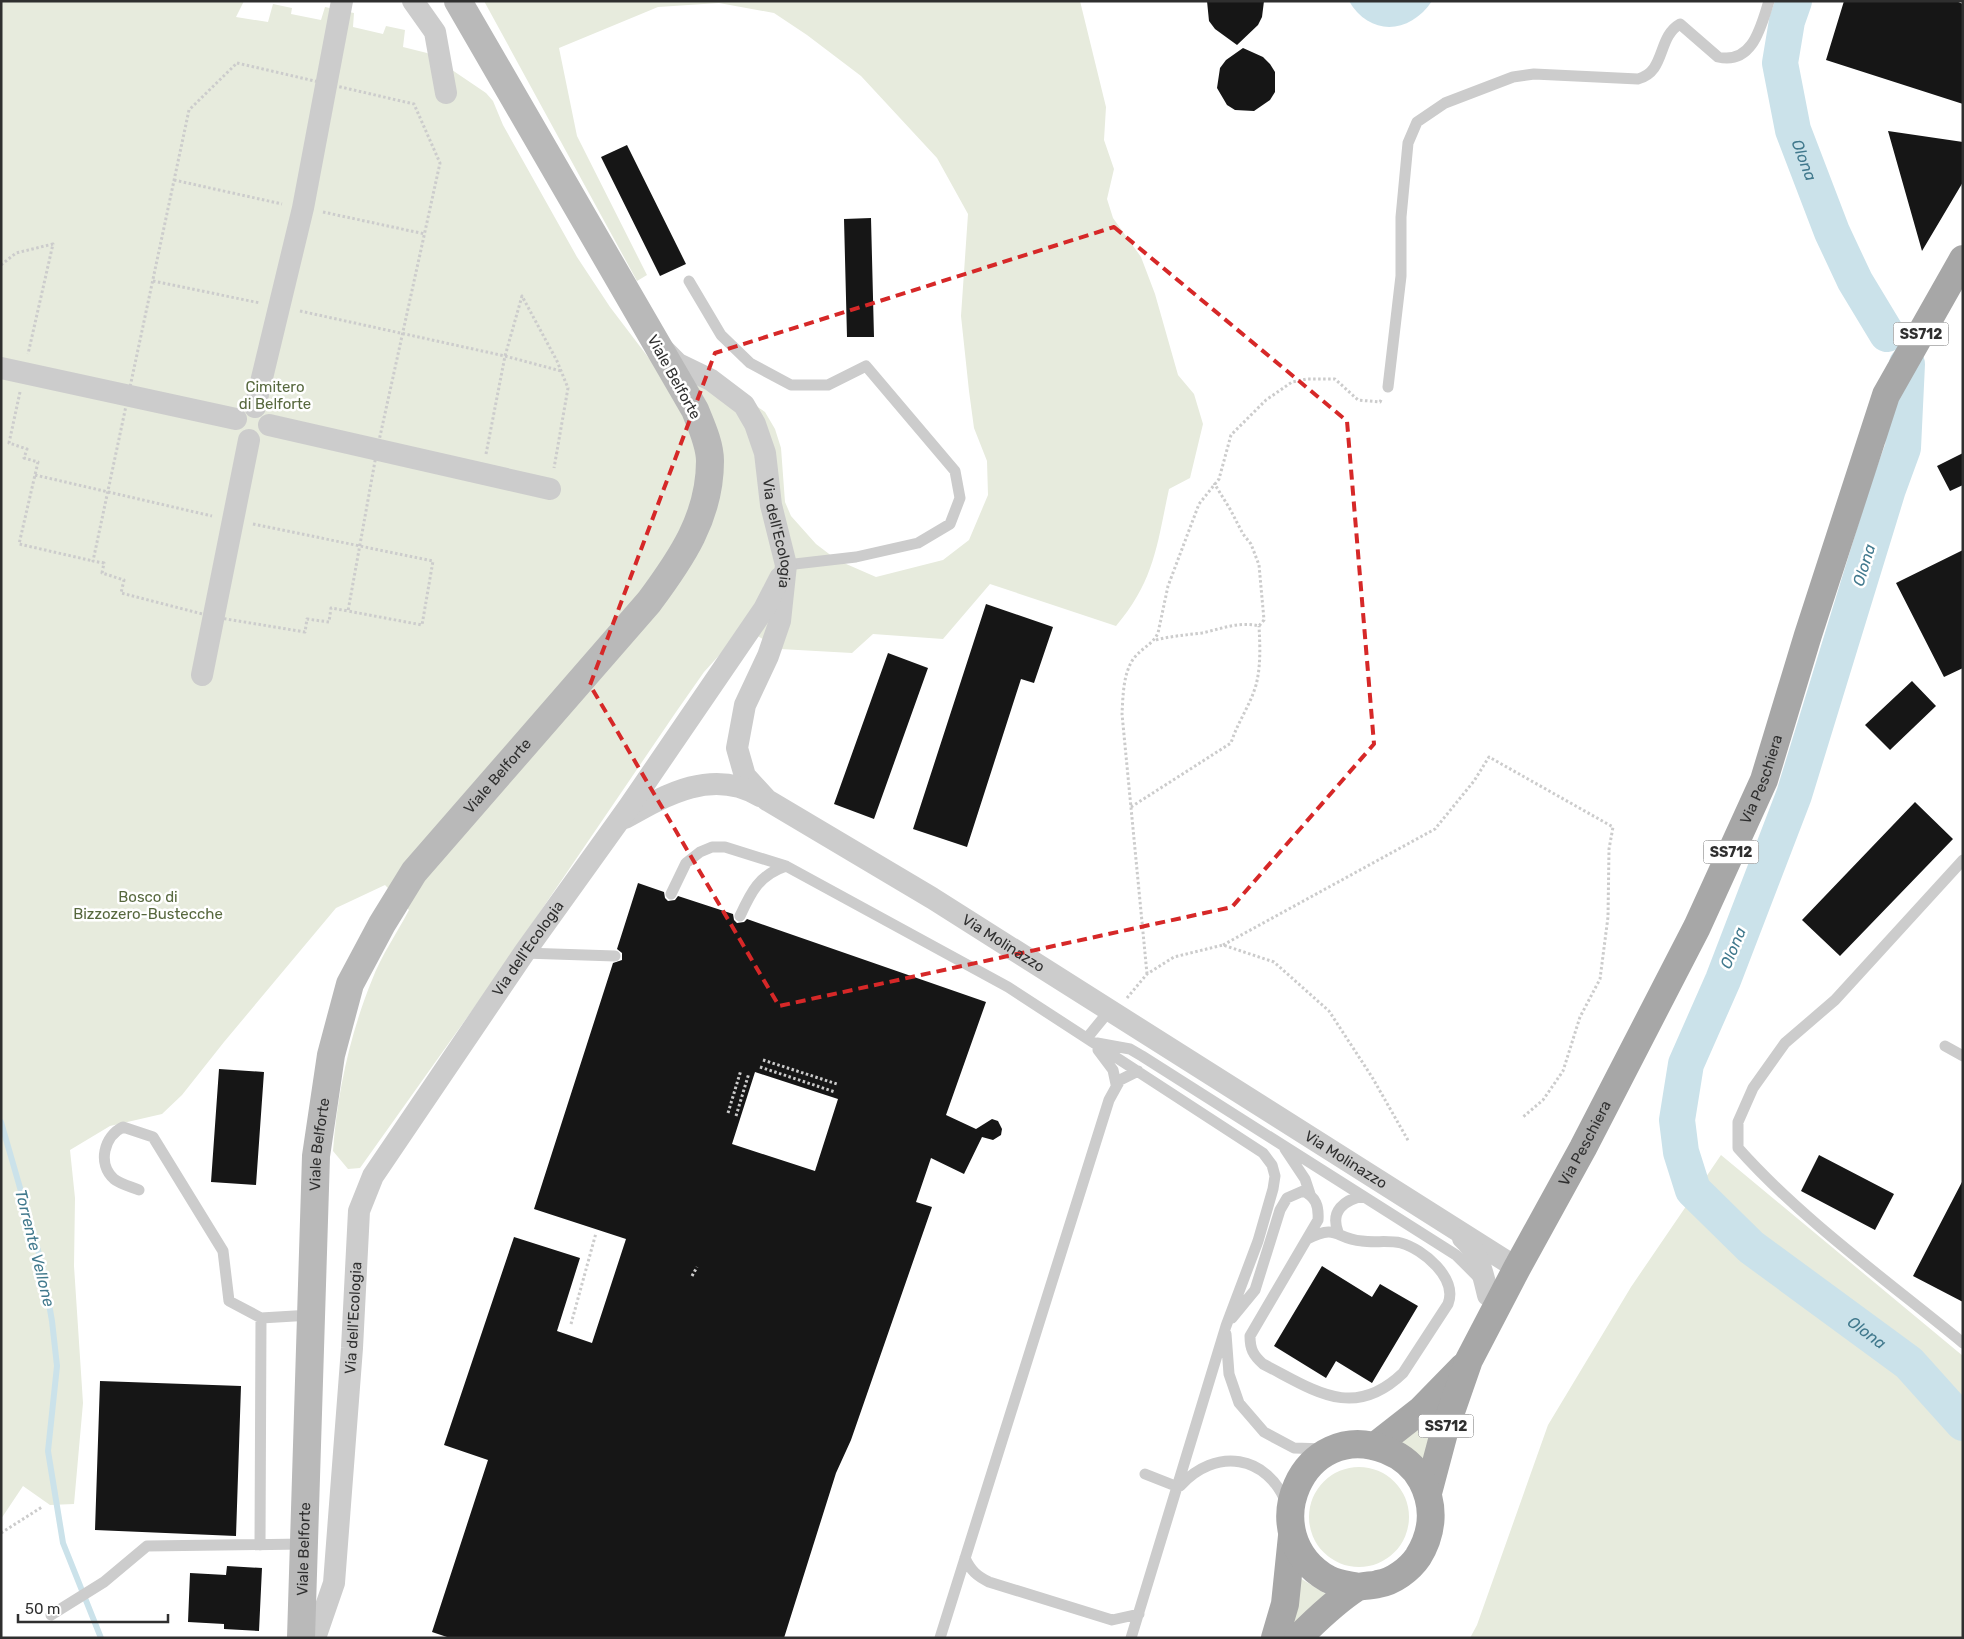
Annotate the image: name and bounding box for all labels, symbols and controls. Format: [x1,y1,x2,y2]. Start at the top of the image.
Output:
water label: Olona [1788,136,1821,183]
road number: SS712 [1894,322,1948,346]
street label: Viale Belforte [643,332,705,422]
park label: Cimitero di Belforte [239,378,311,413]
street label: Via dell'Ecologia [759,477,795,589]
water label: Olona [1849,542,1879,588]
street label: Via Peschiera [1736,732,1786,827]
street label: Viale Belforte [460,735,535,817]
road number: SS712 [1704,840,1758,864]
park label: Bosco di Bizzozero-Bustecche [73,888,223,923]
street label: Via dell'Ecologia [488,897,568,1000]
street label: Via Molinazzo [959,910,1048,976]
water label: Olona [1716,925,1750,971]
street label: Viale Belforte [306,1097,334,1191]
street label: Via Peschiera [1555,1098,1615,1189]
street label: Via Molinazzo [1301,1127,1390,1193]
water label: Torrente Vellone [11,1187,59,1309]
street label: Via dell'Ecologia [341,1261,365,1375]
water label: Olona [1844,1312,1890,1353]
road number: SS712 [1418,1414,1474,1438]
street label: Viale Belforte [293,1502,314,1596]
scale bar [18,1592,168,1624]
text: 50 m [25,1600,60,1618]

